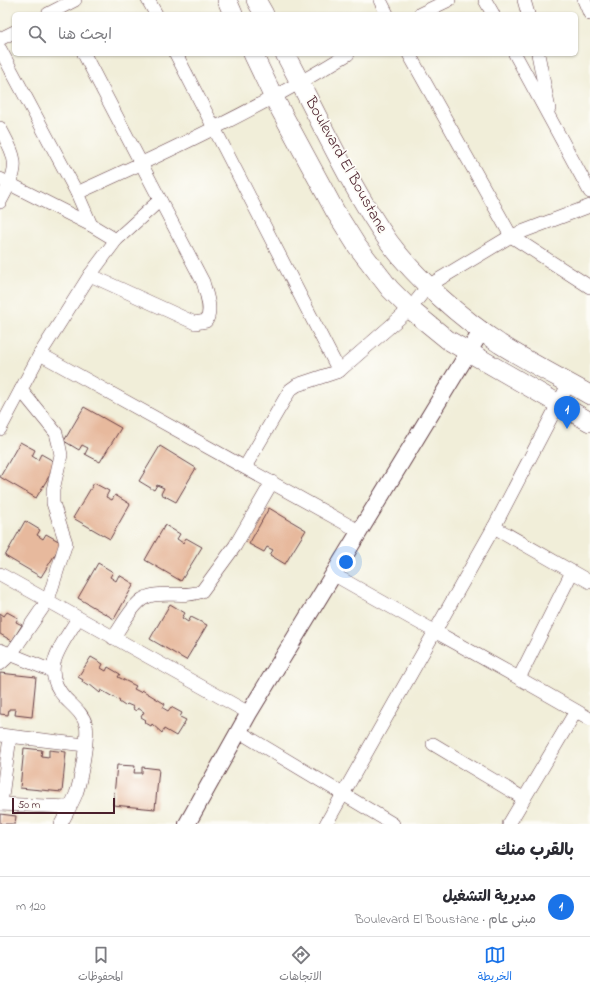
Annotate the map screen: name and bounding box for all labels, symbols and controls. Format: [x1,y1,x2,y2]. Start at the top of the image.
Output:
search box [12,12,578,56]
icon: search [26,23,48,45]
text: ابحث هنا [58,24,112,46]
street label: Boulevard El Boustane [298,92,394,238]
pin: 1 [554,396,580,429]
your location [336,552,356,572]
scale bar [12,796,115,815]
text: 50 m [18,797,40,813]
text: بالقرب منك [495,838,574,863]
text: مديرية التشغيل [443,886,536,908]
text: 120 m [16,897,46,916]
text: 1 [559,897,563,916]
text: مبنى عام · Boulevard El Boustane [355,910,536,929]
tab: المحفوظات [78,944,123,986]
tab: الاتجاهات [279,944,322,986]
tab: الخريطة [478,944,512,986]

